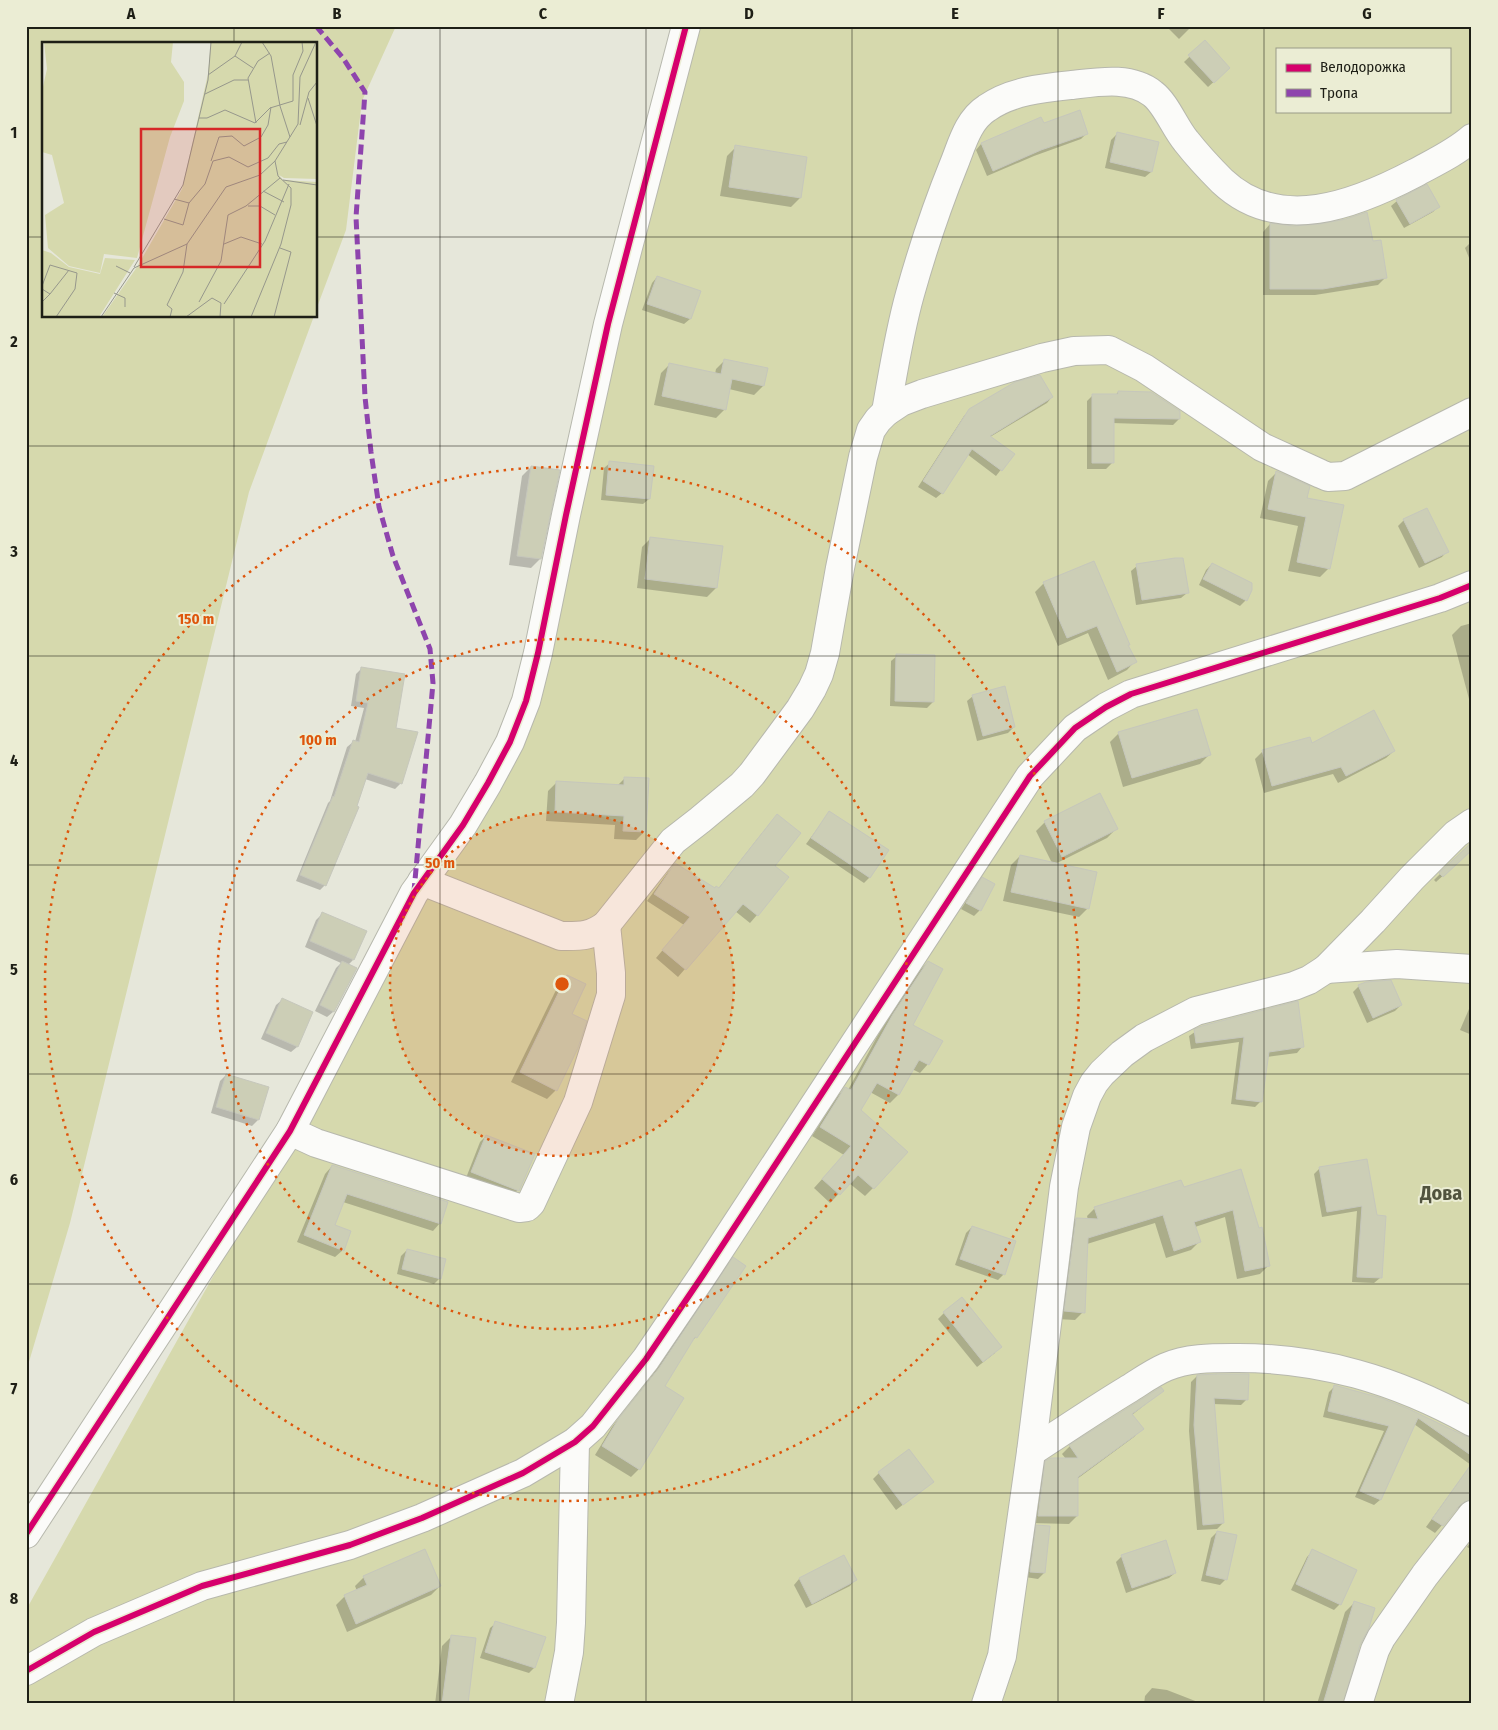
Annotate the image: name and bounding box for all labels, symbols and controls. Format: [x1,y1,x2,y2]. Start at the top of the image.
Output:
text: A [126,4,136,23]
text: B [333,4,342,23]
text: C [539,4,548,23]
text: D [744,4,754,23]
text: E [951,4,959,23]
text: F [1157,4,1165,23]
text: G [1362,4,1372,23]
inset map [42,42,318,318]
legend [1276,48,1450,112]
text: Велодорожка [1320,58,1406,76]
text: Тропа [1320,84,1358,102]
text: 1 [11,123,17,142]
text: 2 [9,332,18,351]
text: 3 [9,542,18,561]
text: 150 m [178,610,214,628]
text: 100 m [299,731,337,749]
text: 4 [10,751,18,770]
text: 50 m [425,854,455,872]
text: 5 [10,960,18,979]
centre of rings [553,975,571,993]
text: 6 [10,1170,18,1189]
district label: Дова [1419,1181,1462,1205]
text: 7 [11,1379,18,1398]
text: 8 [10,1589,19,1608]

